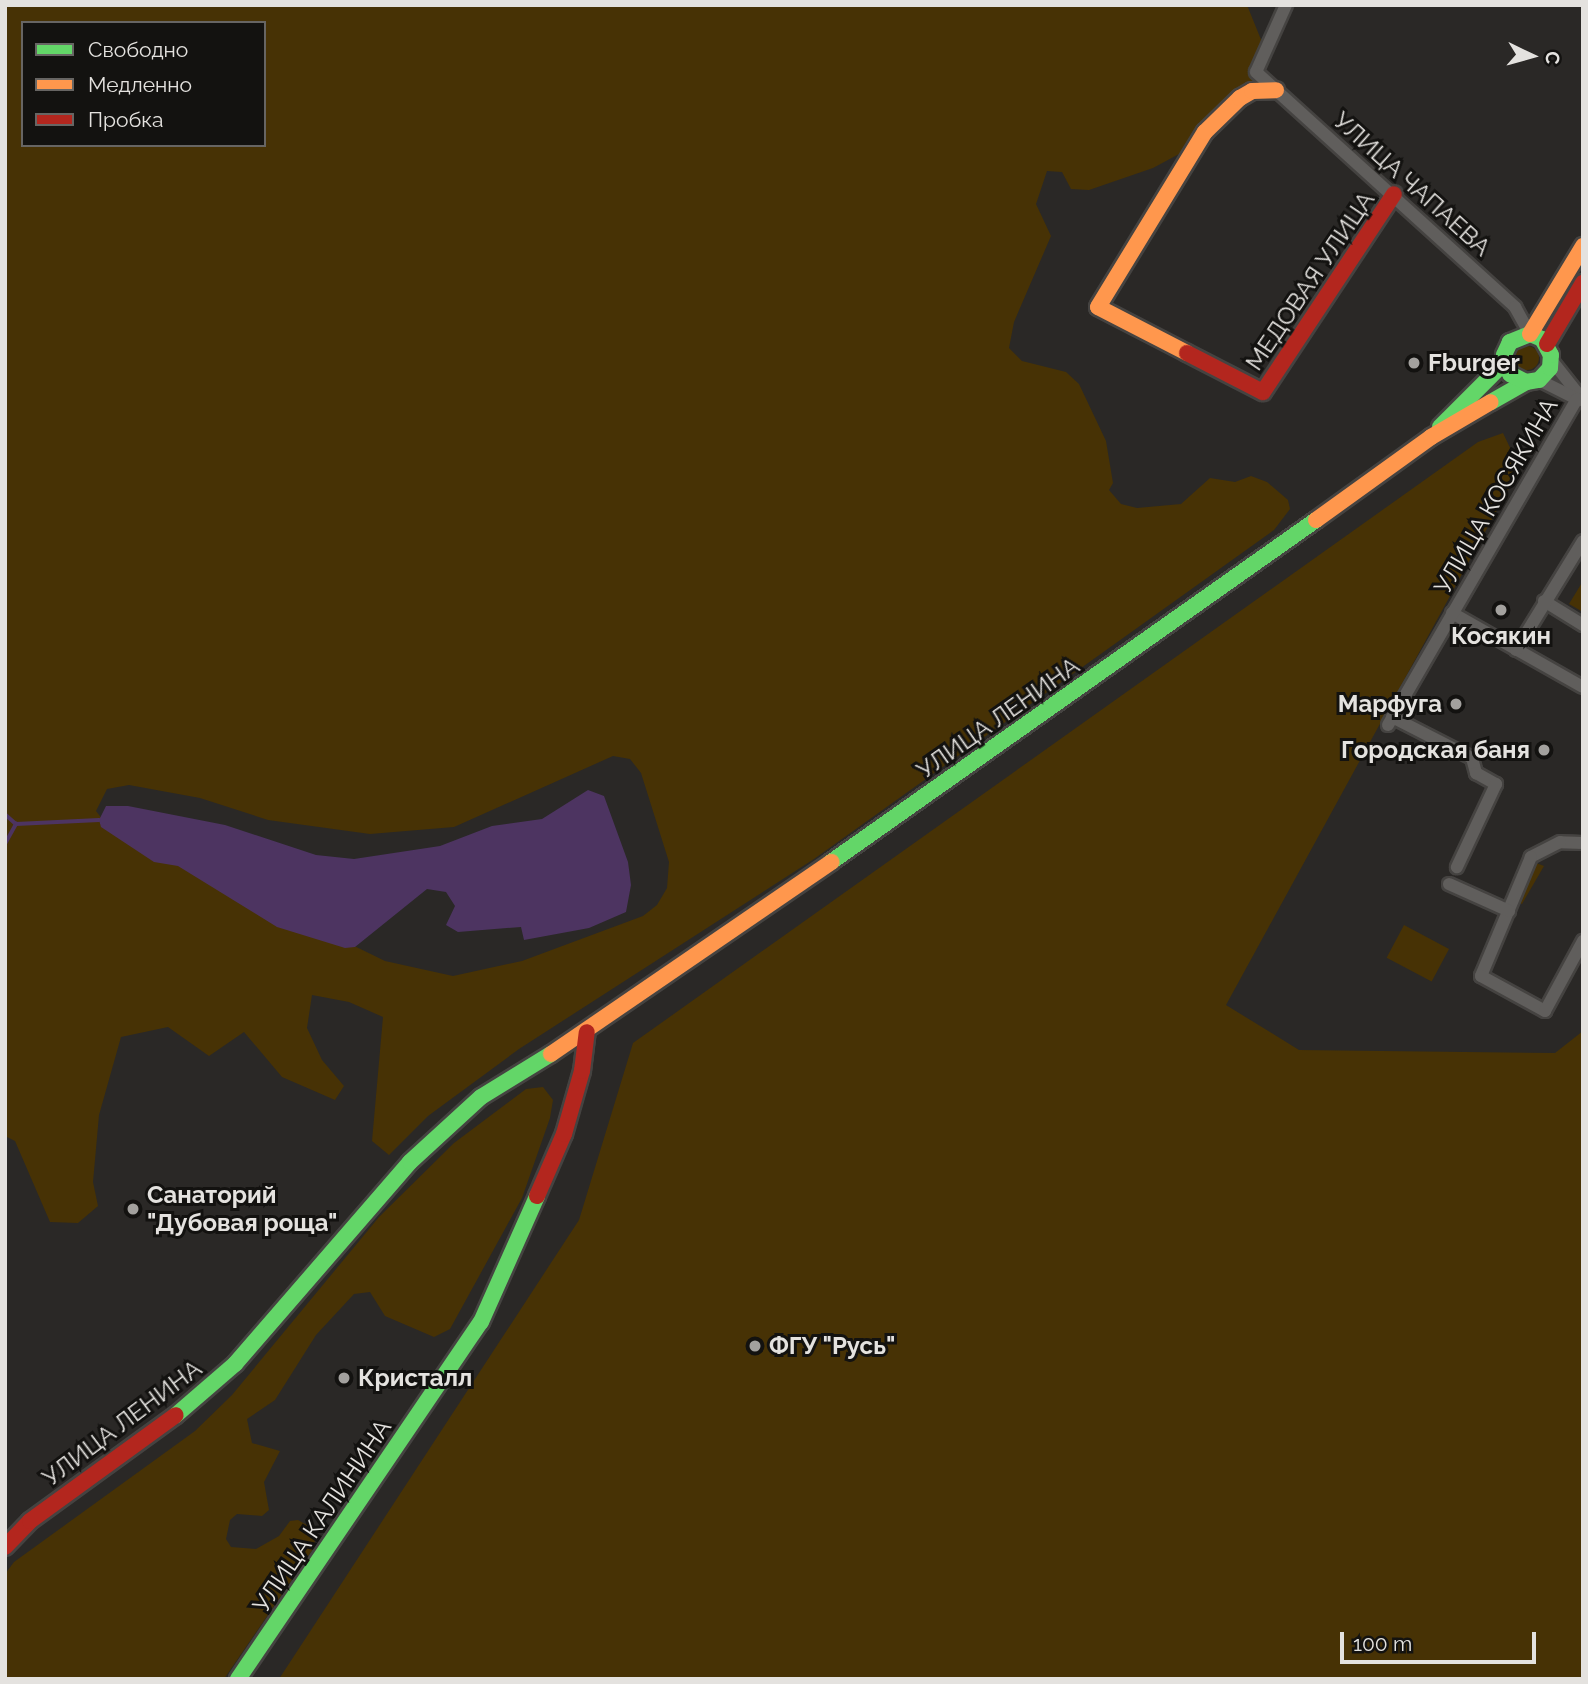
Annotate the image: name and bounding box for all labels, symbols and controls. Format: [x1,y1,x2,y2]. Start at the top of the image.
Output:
legend [21,21,266,147]
north arrow [1497,21,1567,91]
text: Свободно [88,37,188,62]
text: С [1541,50,1564,65]
text: Медленно [88,72,192,97]
street label: УЛИЦА ЧАПАЕВА [1327,106,1497,262]
text: Пробка [88,107,164,132]
street label: МЕДОВАЯ УЛИЦА [1240,186,1380,376]
place label: Fburger [1428,349,1520,377]
marker: Fburger [1406,355,1422,371]
street label: УЛИЦА КОСЯКИНА [1428,393,1564,599]
marker: Косякин [1493,602,1509,618]
place label: Косякин [1451,622,1551,650]
street label: УЛИЦА ЛЕНИНА [911,651,1085,785]
place label: Марфуга [1338,690,1442,718]
marker: Марфуга [1448,696,1464,712]
place label: Городская баня [1341,736,1530,764]
marker: Городская баня [1536,742,1552,758]
place label: Санаторий "Дубовая роща" [147,1181,338,1237]
marker: Санаторий "Дубовая роща" [125,1201,141,1217]
place label: ФГУ "Русь" [769,1332,896,1360]
marker: ФГУ "Русь" [747,1338,763,1354]
street label: УЛИЦА ЛЕНИНА [37,1354,207,1492]
place label: Кристалл [358,1364,472,1392]
marker: Кристалл [336,1370,352,1386]
street label: УЛИЦА КАЛИНИНА [246,1414,398,1618]
scale bar [1343,1618,1539,1662]
text: 100 m [1353,1631,1412,1656]

